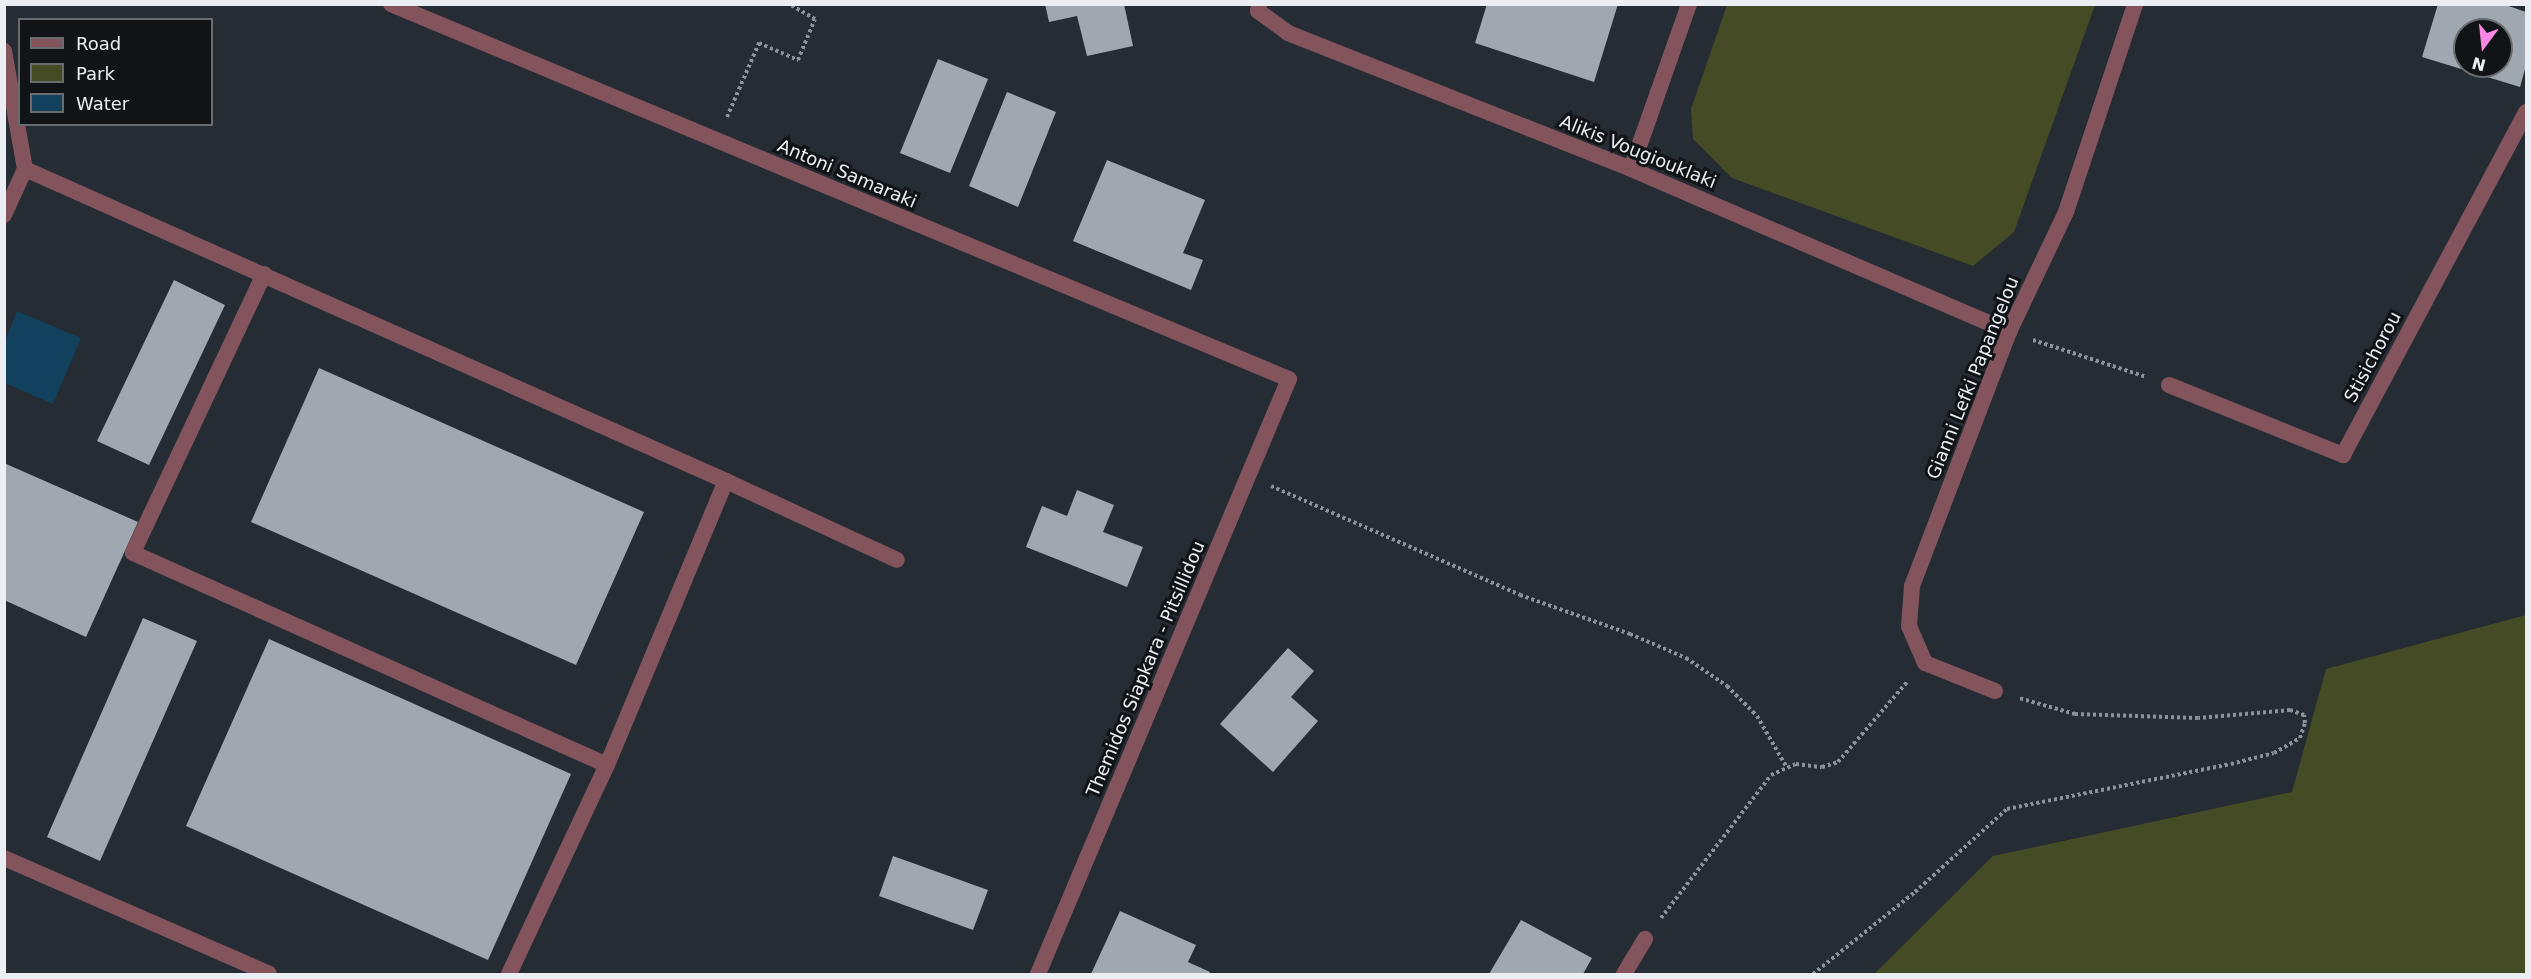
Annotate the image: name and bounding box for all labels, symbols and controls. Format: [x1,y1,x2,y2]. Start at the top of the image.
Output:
legend [18,18,213,126]
north arrow [2453,18,2513,78]
text: Road [76,33,121,54]
text: N [2470,53,2488,75]
text: Park [76,63,115,84]
text: Water [76,93,129,114]
street label: Alikis Vougiouklaki [1557,111,1719,193]
street label: Antoni Samaraki [774,135,920,213]
street label: Gianni Lefki Papangelou [1922,274,2024,482]
street label: Stisichorou [2340,308,2406,406]
street label: Themidos Siapkara - Pitsillidou [1082,538,1210,800]

